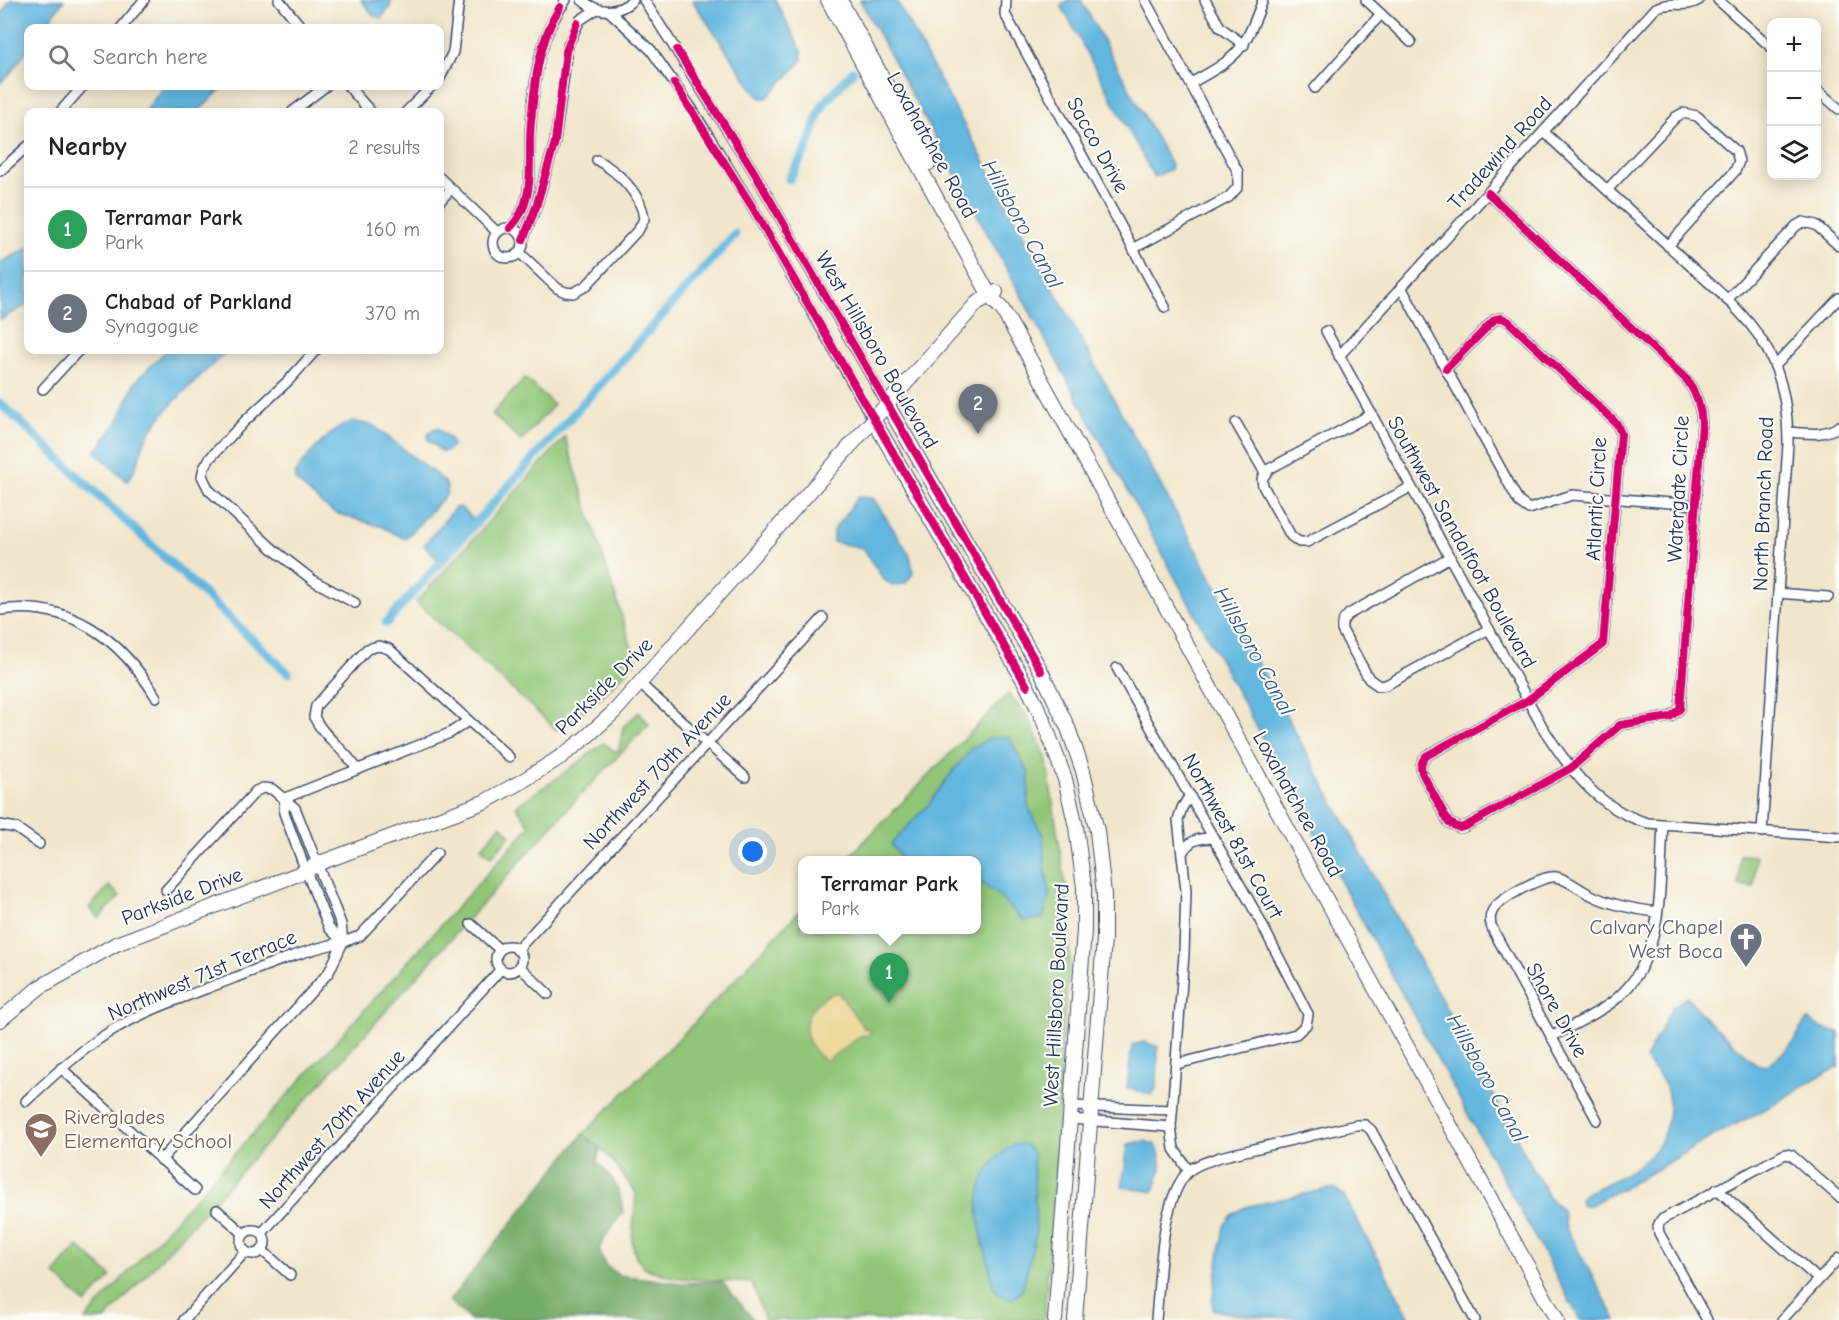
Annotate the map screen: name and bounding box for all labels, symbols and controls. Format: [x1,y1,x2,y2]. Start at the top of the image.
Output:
map controls [1767,18,1821,180]
button: + [1767,18,1821,72]
search box [24,24,444,90]
icon: search [45,41,78,74]
text: Search here [93,44,208,70]
street label: Loxahatchee Road [882,68,982,222]
button: − [1767,72,1821,126]
street label: Tradewind Road [1443,92,1557,214]
street label: Sacco Drive [1062,93,1134,197]
button: layers [1767,126,1821,180]
text: Nearby [48,132,127,162]
text: 2 results [348,136,420,159]
water label: Hillsboro Canal [976,155,1069,294]
text: Terramar Park [105,205,242,231]
text: 1 [64,218,71,241]
text: 160 m [366,218,420,241]
text: Park [105,231,143,254]
street label: West Hillsboro Boulevard [811,247,943,453]
text: Chabad of Parkland [105,289,292,315]
text: 2 [63,302,72,325]
text: 370 m [365,302,420,325]
text: Synagogue [105,315,198,338]
pin: 2 [958,384,998,434]
street label: Southwest Sandalfoot Boulevard [1383,412,1541,672]
street label: Watergate Circle [1662,415,1694,563]
street label: North Branch Road [1748,416,1778,592]
street label: Atlantic Circle [1581,437,1611,561]
water label: Hillsboro Canal [1208,582,1301,721]
street label: Parkside Drive [550,632,658,740]
street label: Northwest 70th Avenue [578,688,736,854]
street label: Loxahatchee Road [1248,727,1348,881]
street label: Northwest 81st Court [1178,749,1289,924]
your location [738,837,767,866]
popup [798,856,981,934]
street label: Parkside Drive [118,862,246,930]
text: Terramar Park [821,871,958,897]
street label: West Hillsboro Boulevard [1038,883,1074,1107]
text: Park [821,897,859,920]
place label: Calvary Chapel West Boca [1589,915,1723,963]
church icon: Calvary Chapel West Boca [1728,921,1764,968]
street label: Northwest 71st Terrace [104,924,300,1026]
pin: 1 [870,954,908,1003]
street label: Shore Drive [1521,958,1593,1062]
water label: Hillsboro Canal [1441,1009,1534,1148]
street label: Northwest 70th Avenue [254,1044,410,1214]
place label: Riverglades Elementary School [64,1105,232,1153]
school or university icon: Riverglades Elementary School [23,1111,59,1158]

